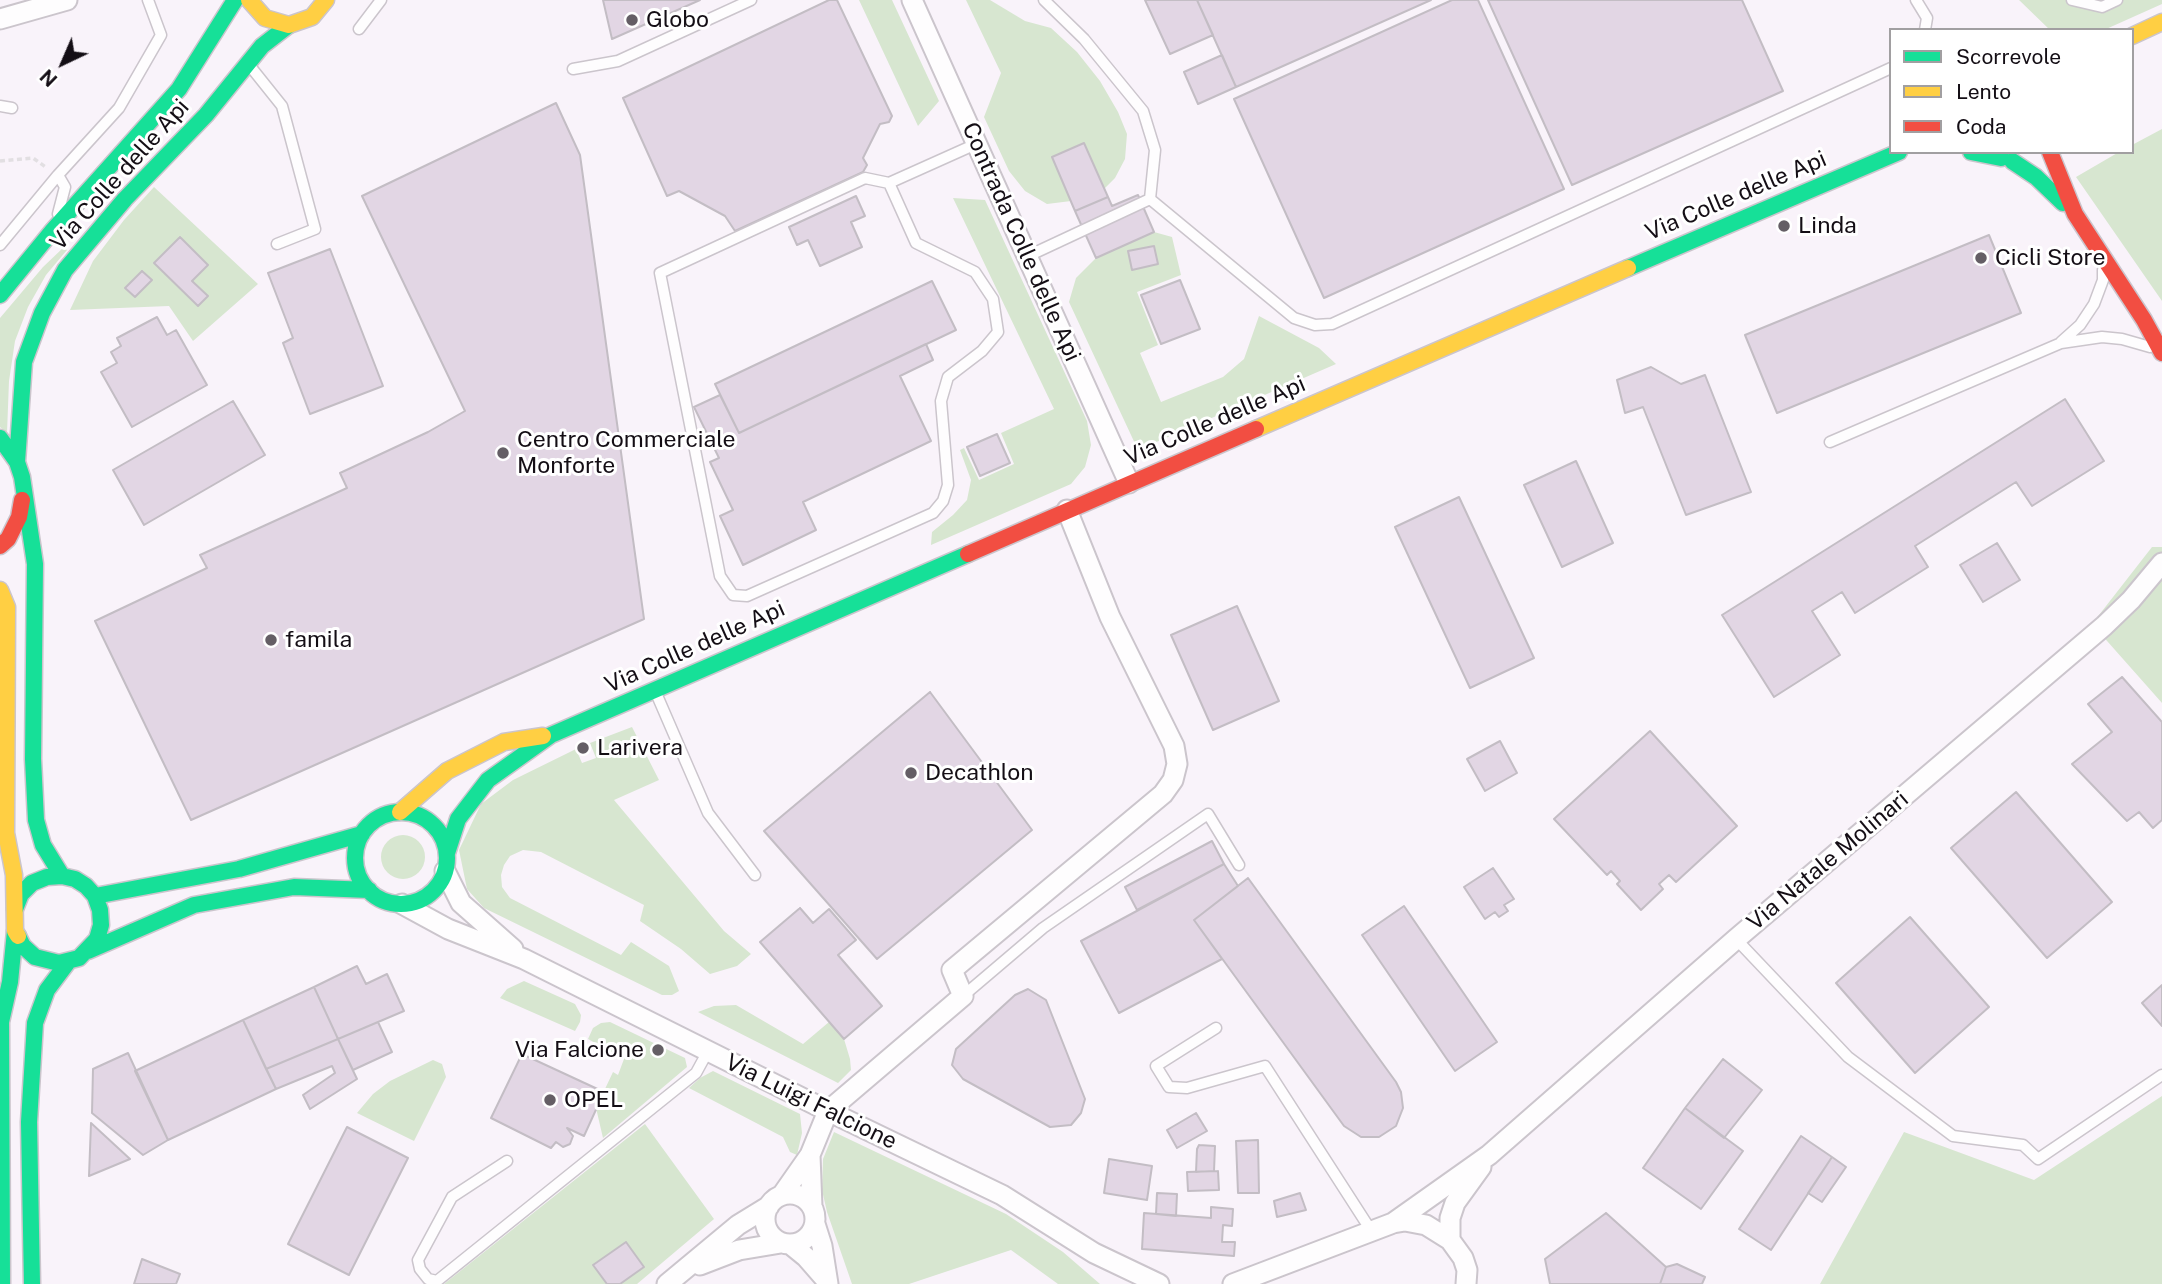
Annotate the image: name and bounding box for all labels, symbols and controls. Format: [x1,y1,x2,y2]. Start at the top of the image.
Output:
place label: Globo [646,6,709,34]
marker: Globo [624,12,640,28]
north arrow [28,28,98,98]
legend [1889,28,2134,154]
text: Scorrevole [1956,44,2061,69]
text: N [35,65,61,91]
text: Lento [1956,79,2011,104]
street label: Via Colle delle Api [45,94,195,256]
text: Coda [1956,114,2006,139]
street label: Contrada Colle delle Api [956,118,1086,366]
street label: Via Colle delle Api [1641,145,1831,247]
place label: Linda [1798,212,1857,240]
marker: Linda [1776,218,1792,234]
place label: Cicli Store [1995,244,2105,272]
marker: Cicli Store [1973,250,1989,266]
street label: Via Colle delle Api [1120,370,1310,472]
place label: Centro Commerciale Monforte [517,426,736,480]
marker: Centro Commerciale Monforte [495,445,511,461]
street label: Via Colle delle Api [601,595,789,699]
place label: famila [285,626,352,654]
marker: famila [263,632,279,648]
place label: Larivera [597,734,683,762]
marker: Larivera [575,740,591,756]
place label: Decathlon [925,759,1033,787]
marker: Decathlon [903,765,919,781]
street label: Via Natale Molinari [1742,785,1914,937]
place label: Via Falcione [515,1036,644,1064]
marker: Via Falcione [650,1042,666,1058]
street label: Via Luigi Falcione [721,1049,901,1155]
place label: OPEL [564,1086,623,1114]
marker: OPEL [542,1092,558,1108]

